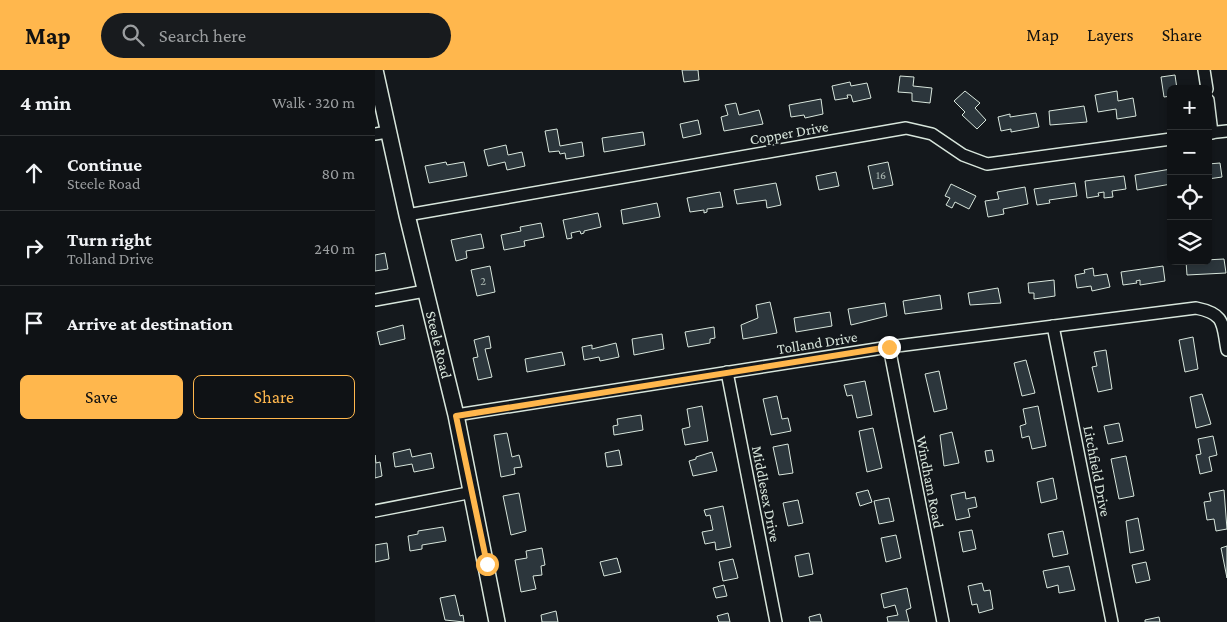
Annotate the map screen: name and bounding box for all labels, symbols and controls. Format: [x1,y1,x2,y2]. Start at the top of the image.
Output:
search box [101,13,451,58]
icon: search [119,21,147,49]
text: Map [25,22,71,49]
text: Search here [159,25,246,46]
text: Map [1026,25,1059,45]
text: Layers [1087,25,1134,45]
text: Share [1162,25,1202,45]
map controls [1167,85,1212,265]
button: + [1167,85,1212,130]
text: 4 min [20,91,71,115]
text: Walk · 320 m [272,94,355,111]
street label: Copper Drive [749,118,830,149]
button: − [1167,130,1212,175]
text: Continue [67,154,142,175]
icon: ahead [20,159,48,187]
text: 80 m [321,165,355,182]
house number: 16 [876,168,886,182]
text: Steele Road [67,175,140,192]
button: locate [1167,175,1212,220]
button: layers [1167,220,1212,265]
text: Turn right [67,229,152,250]
icon: right [20,234,48,262]
text: 240 m [314,240,355,257]
text: Tolland Drive [67,250,154,267]
house number: 2 [480,274,486,288]
icon: arrive [20,309,48,337]
street label: Steele Road [423,309,455,380]
text: Arrive at destination [67,313,233,334]
street label: Tolland Drive [776,329,859,357]
route end [878,336,901,359]
button: Save [20,375,183,419]
button: Share [193,375,355,419]
street label: Litchfield Drive [1080,424,1114,518]
street label: Windham Road [913,434,947,530]
street label: Middlesex Drive [749,445,783,544]
route start [476,553,499,576]

